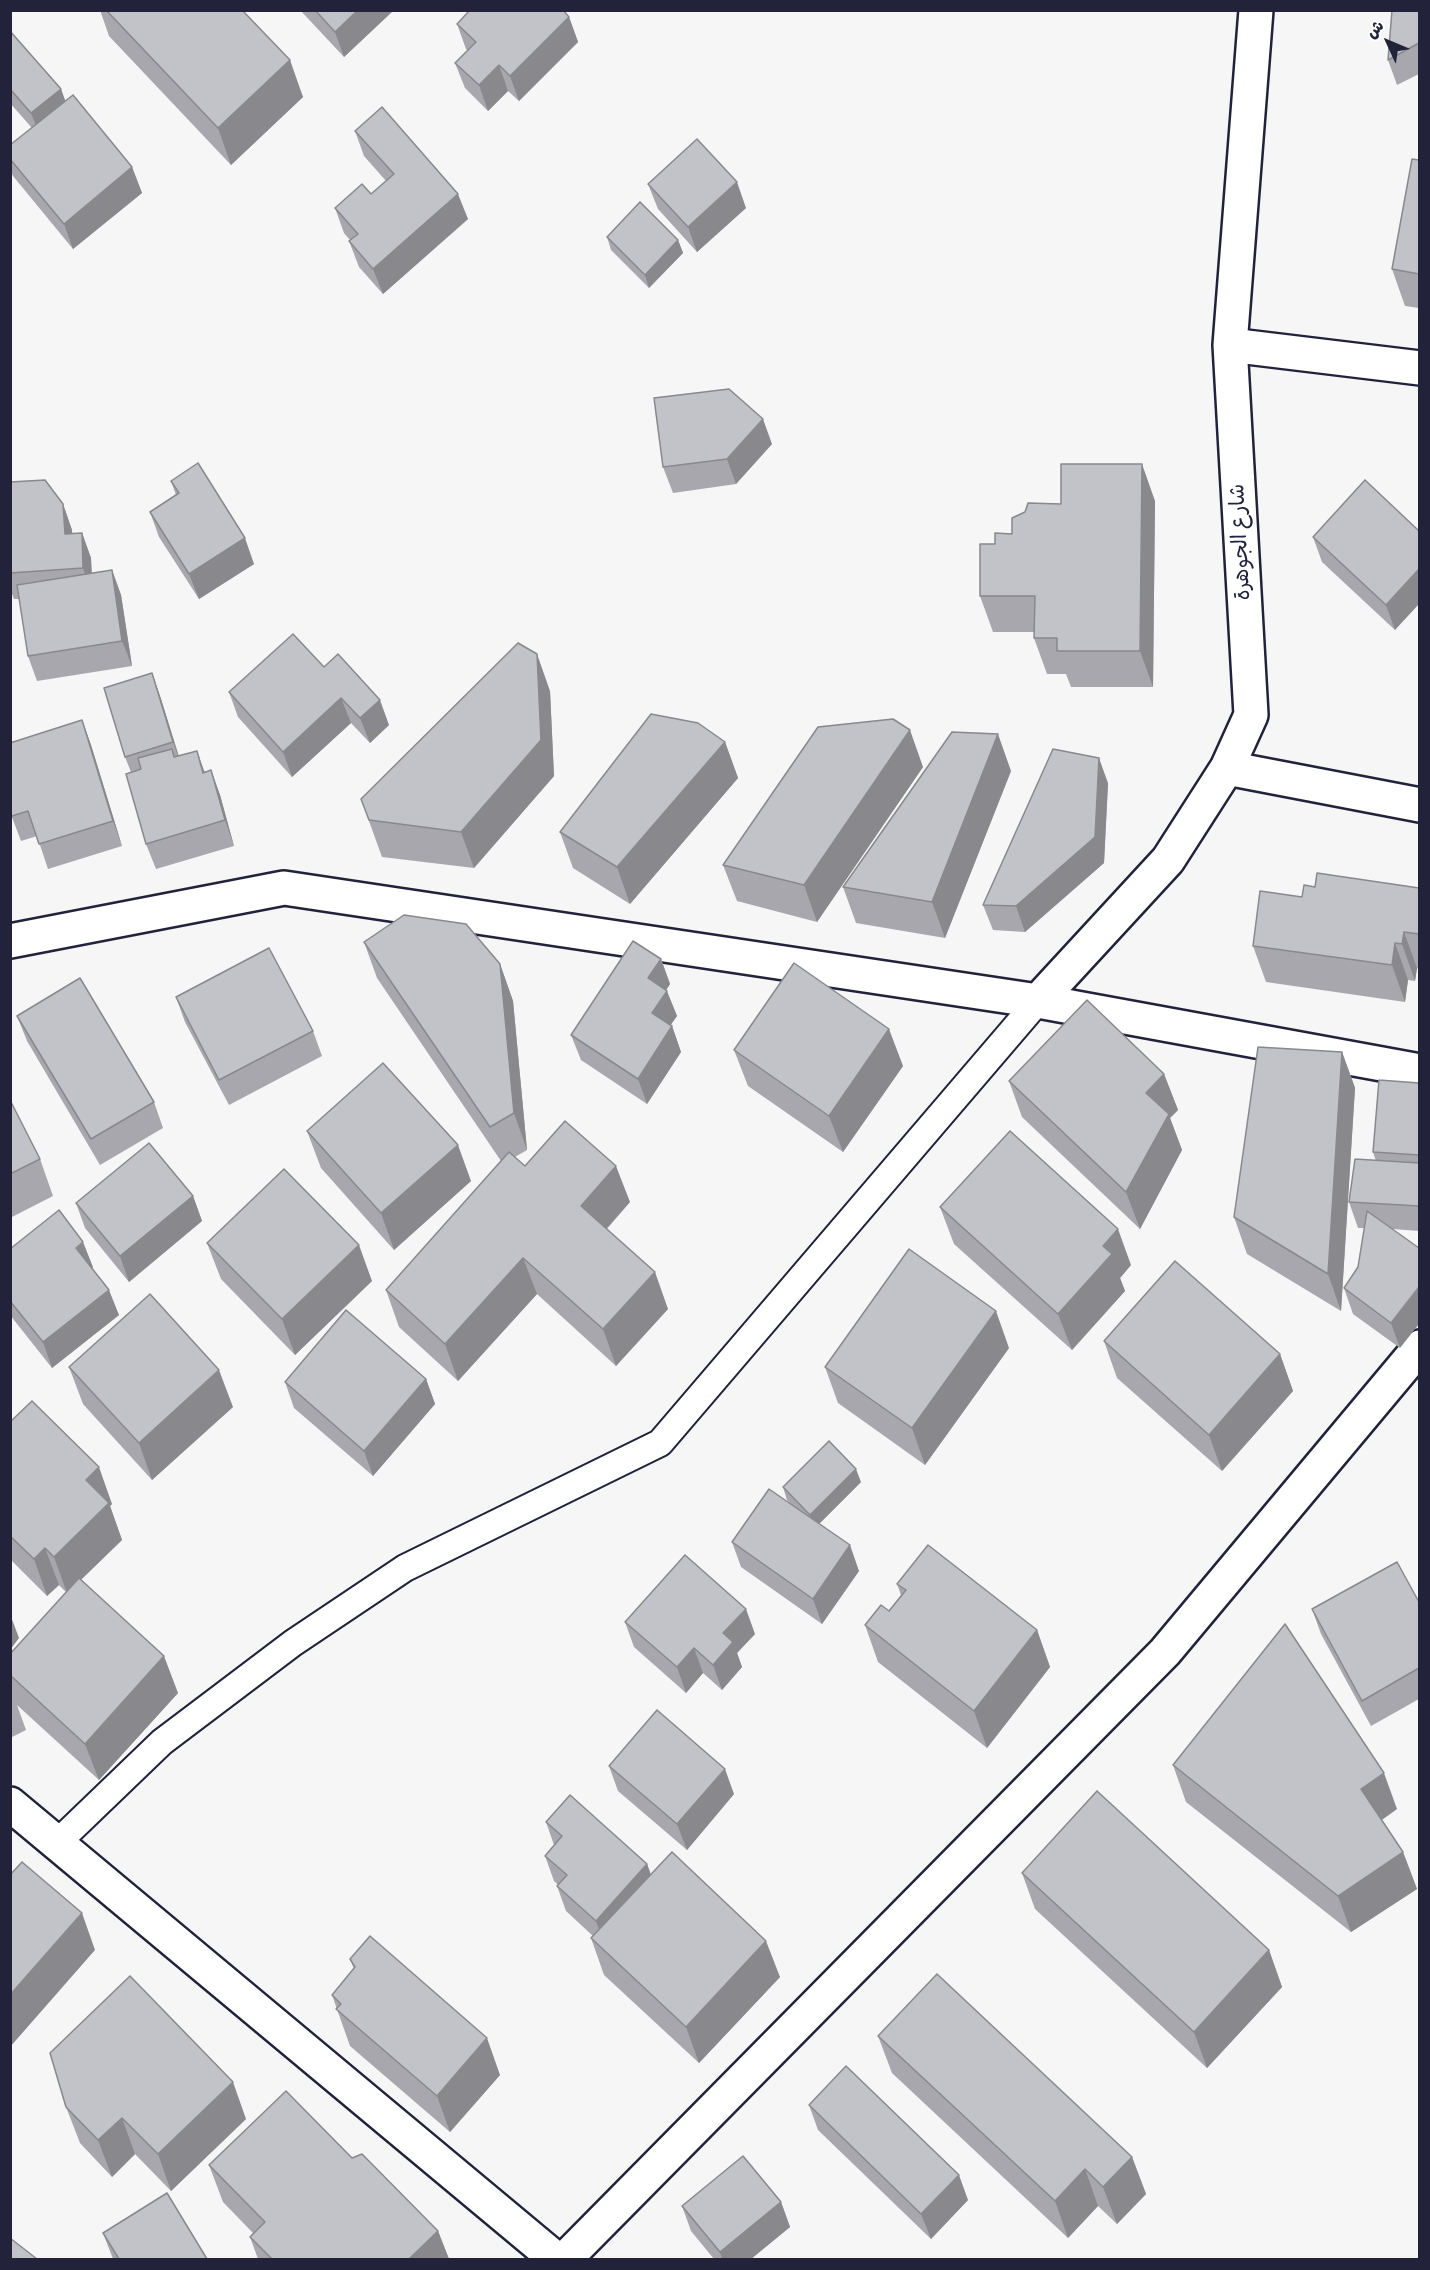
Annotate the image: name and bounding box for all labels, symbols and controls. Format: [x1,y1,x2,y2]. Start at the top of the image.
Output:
north arrow [1358,12,1418,72]
text: ش [1362,16,1388,42]
street label: شارع الجوهرة [1225,483,1257,601]

